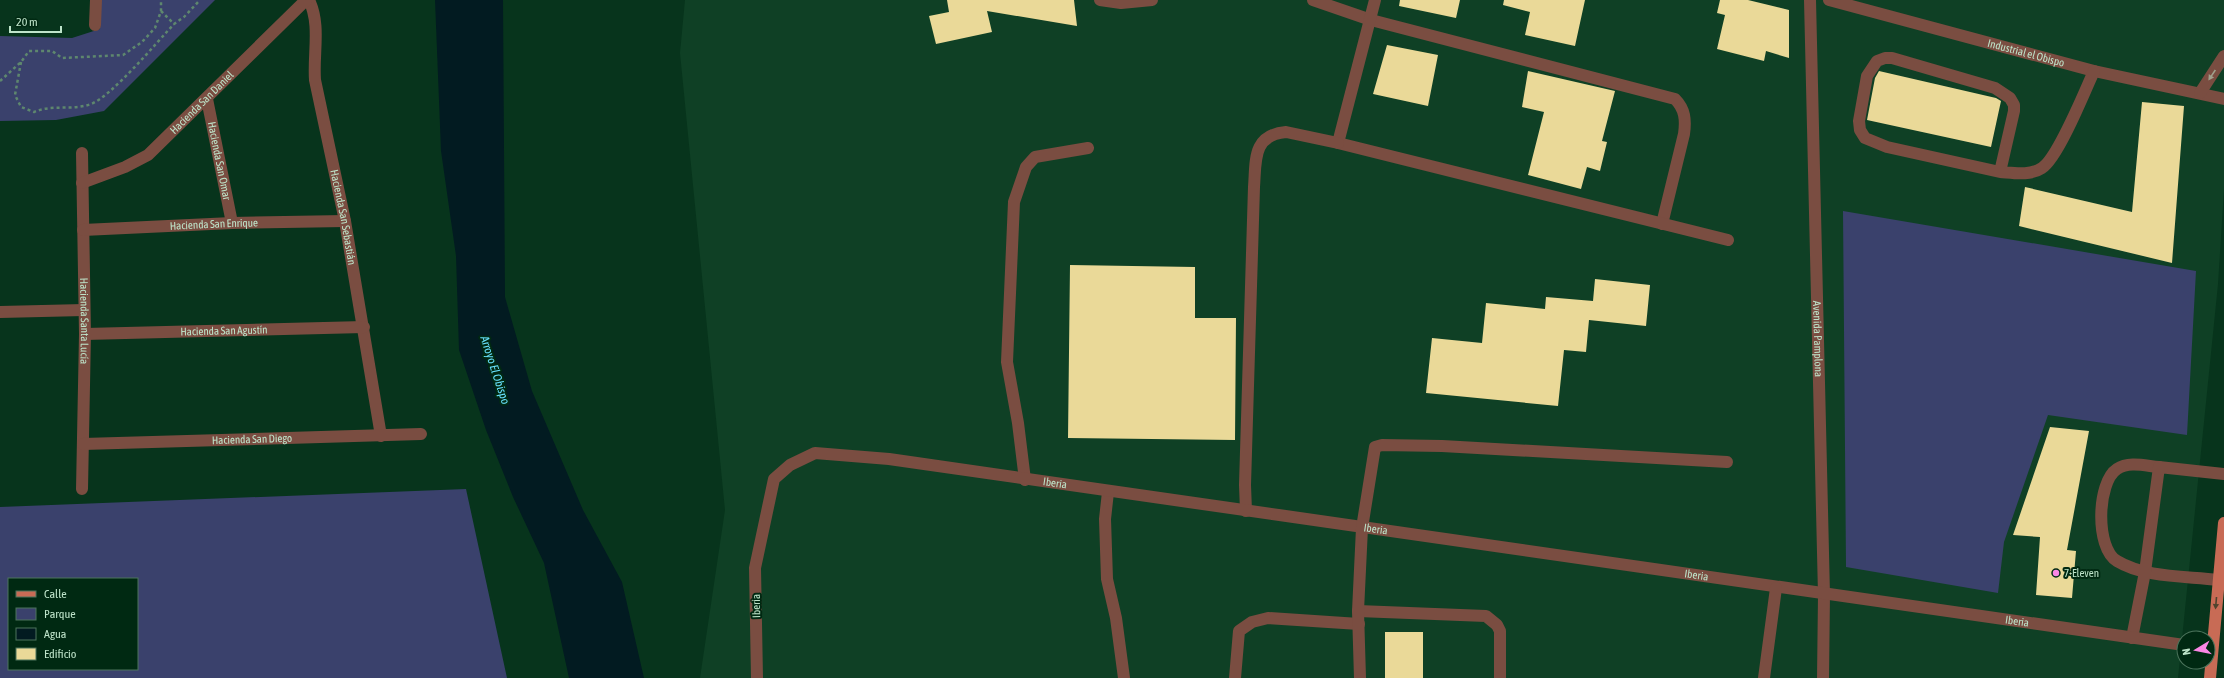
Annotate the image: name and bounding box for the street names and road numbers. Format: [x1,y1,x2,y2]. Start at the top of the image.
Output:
street label: Industrial el Obispo [1986,37,2066,69]
street label: Hacienda San Daniel [167,69,236,136]
street label: Hacienda San Omar [206,121,233,202]
street label: Hacienda San Sebastián [328,168,358,266]
street label: Hacienda San Enrique [169,217,258,232]
street label: Hacienda Santa Lucía [78,278,91,364]
street label: Avenida Pamplona [1811,301,1825,377]
street label: Hacienda San Agustín [180,323,268,338]
street label: Hacienda San Diego [212,432,292,446]
street label: Iberia [1042,475,1068,490]
street label: Iberia [1363,521,1388,537]
street label: Iberia [1684,567,1709,583]
street label: Iberia [750,594,762,618]
street label: Iberia [2004,613,2030,629]

